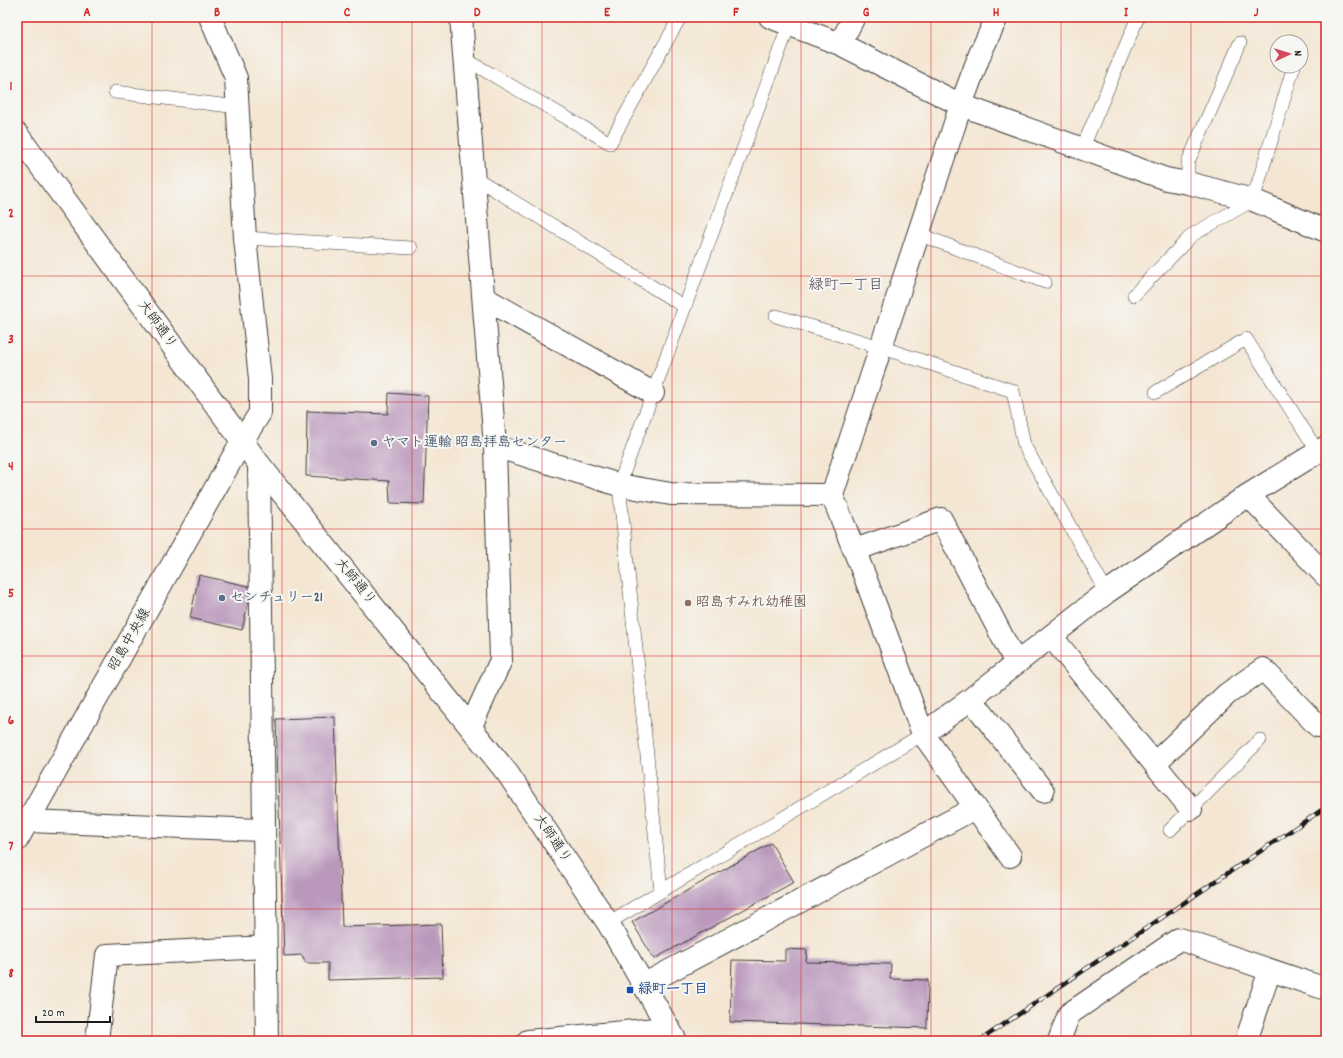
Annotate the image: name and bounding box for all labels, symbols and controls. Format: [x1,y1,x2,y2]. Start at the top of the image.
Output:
text: A [83,4,91,23]
text: B [214,4,220,23]
text: C [344,4,351,23]
text: D [474,4,481,23]
text: E [604,4,611,23]
text: F [733,4,739,23]
text: G [863,4,870,23]
text: H [993,4,1000,23]
text: I [1124,4,1129,23]
text: J [1254,4,1259,23]
north arrow [1269,34,1309,74]
text: N [1289,50,1305,57]
text: 1 [10,78,13,97]
text: 2 [8,205,14,224]
district label: 緑町一丁目 [808,275,884,297]
street label: 大師通り [132,296,182,354]
text: 3 [8,331,14,350]
place label: ヤマト運輸 昭島拝島センター [382,433,567,453]
marker: ヤマト運輸 昭島拝島センター [369,438,379,448]
text: 4 [8,458,14,477]
street label: 大師通り [330,554,380,610]
text: 5 [8,585,14,604]
place label: センチュリー21 [230,588,323,608]
marker: センチュリー21 [217,593,227,603]
place label: 昭島すみれ幼稚園 [696,593,807,613]
marker: 昭島すみれ幼稚園 [683,598,693,608]
street label: 昭島中央線 [104,605,156,675]
text: 6 [8,712,15,731]
street label: 大師通り [528,810,576,868]
text: 7 [9,838,14,857]
text: 8 [8,965,14,984]
place label: 緑町一丁目 [638,980,708,1000]
marker: 緑町一丁目 [625,985,635,995]
scale bar [36,998,110,1024]
text: 20 m [42,1005,65,1022]

